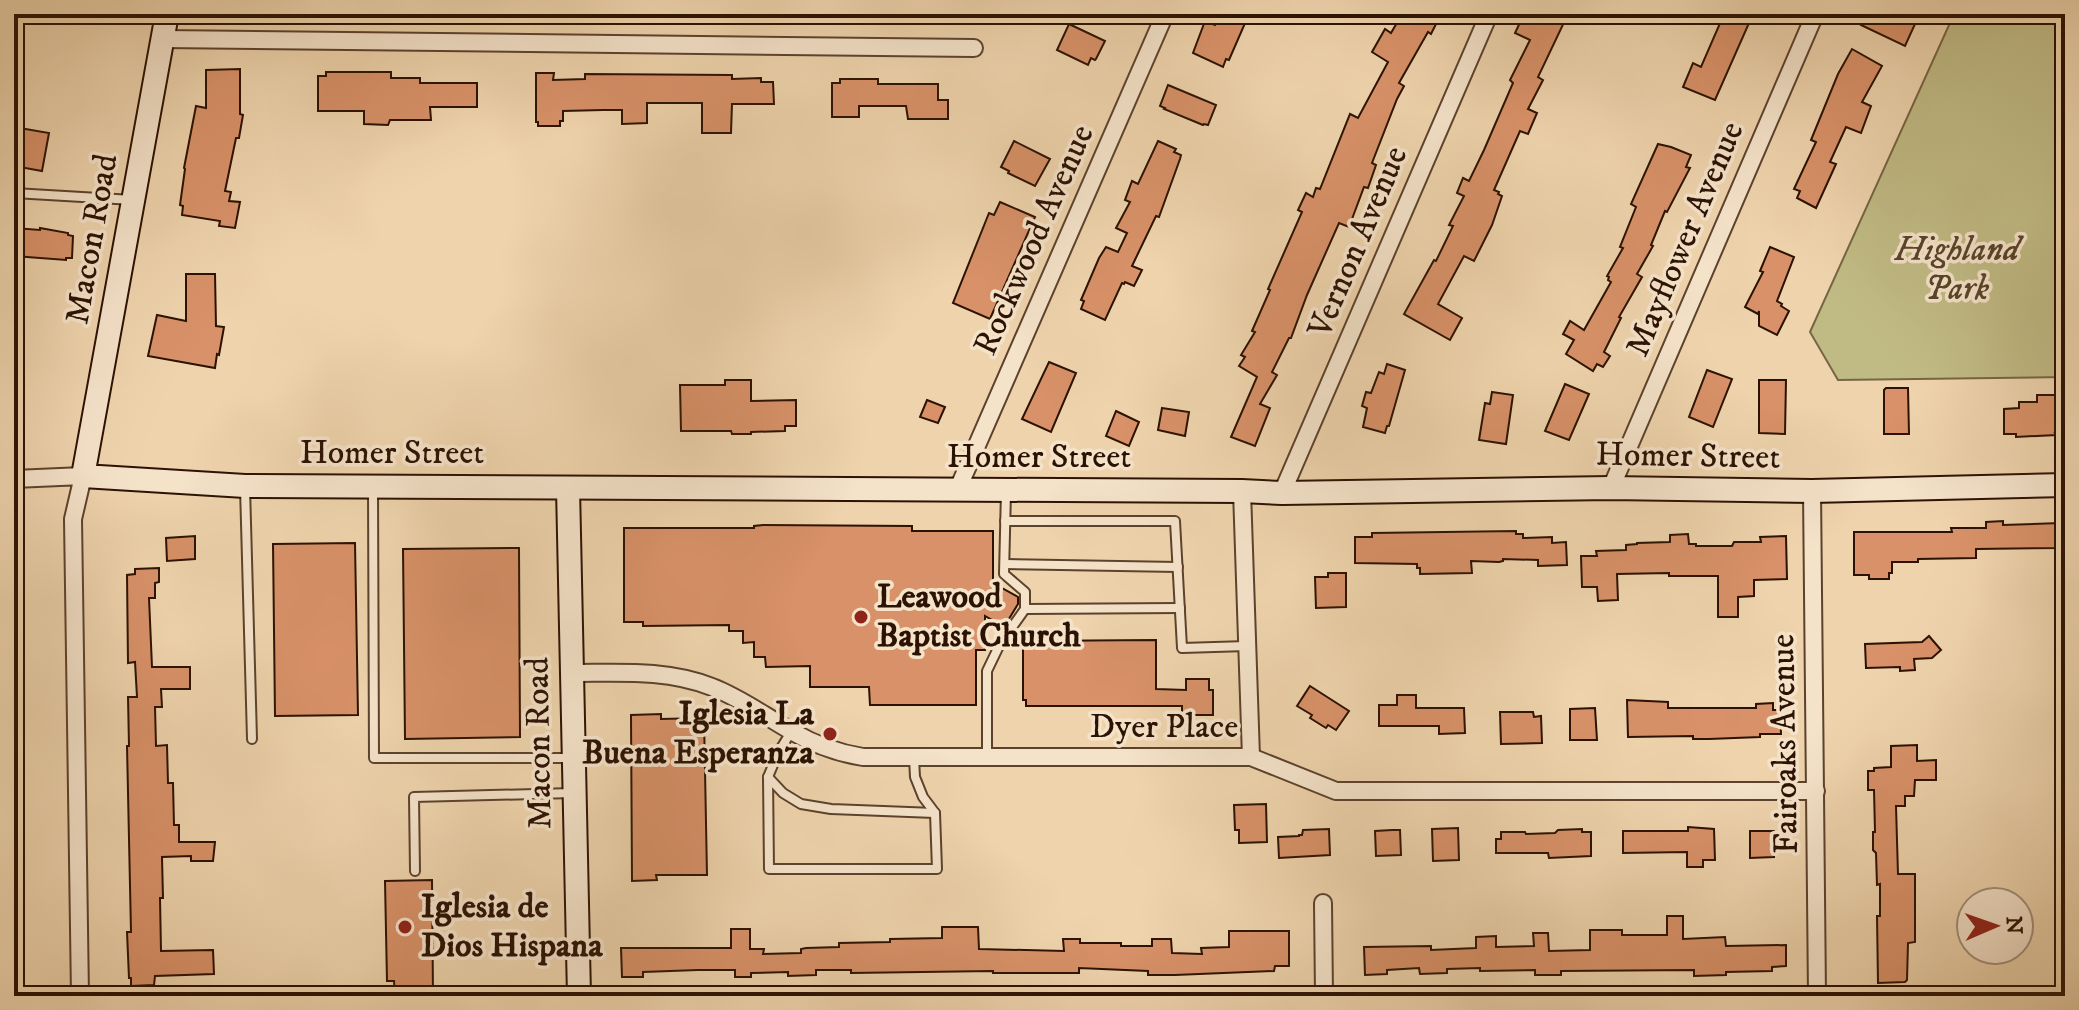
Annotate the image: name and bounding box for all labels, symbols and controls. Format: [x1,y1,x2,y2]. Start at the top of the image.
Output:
street label: Mayflower Avenue [1617,115,1753,363]
street label: Rockwood Avenue [964,118,1104,362]
street label: Vernon Avenue [1298,140,1417,345]
street label: Macon Road [56,151,128,327]
park label: Highland Park [1894,229,2024,310]
street label: Homer Street [300,432,484,474]
street label: Homer Street [1595,433,1781,479]
street label: Homer Street [947,436,1131,478]
place label: Leawood Baptist Church [877,576,1081,657]
marker: Leawood Baptist Church [852,608,870,626]
street label: Fairoaks Avenue [1762,634,1808,854]
street label: Macon Road [517,657,561,829]
place label: Iglesia La Buena Esperanza [582,693,815,774]
street label: Dyer Place [1090,706,1238,748]
marker: Iglesia La Buena Esperanza [821,725,839,743]
place label: Iglesia de Dios Hispana [421,886,603,967]
north arrow [1955,886,2035,966]
text: N [2000,916,2027,935]
marker: Iglesia de Dios Hispana [396,918,414,936]

